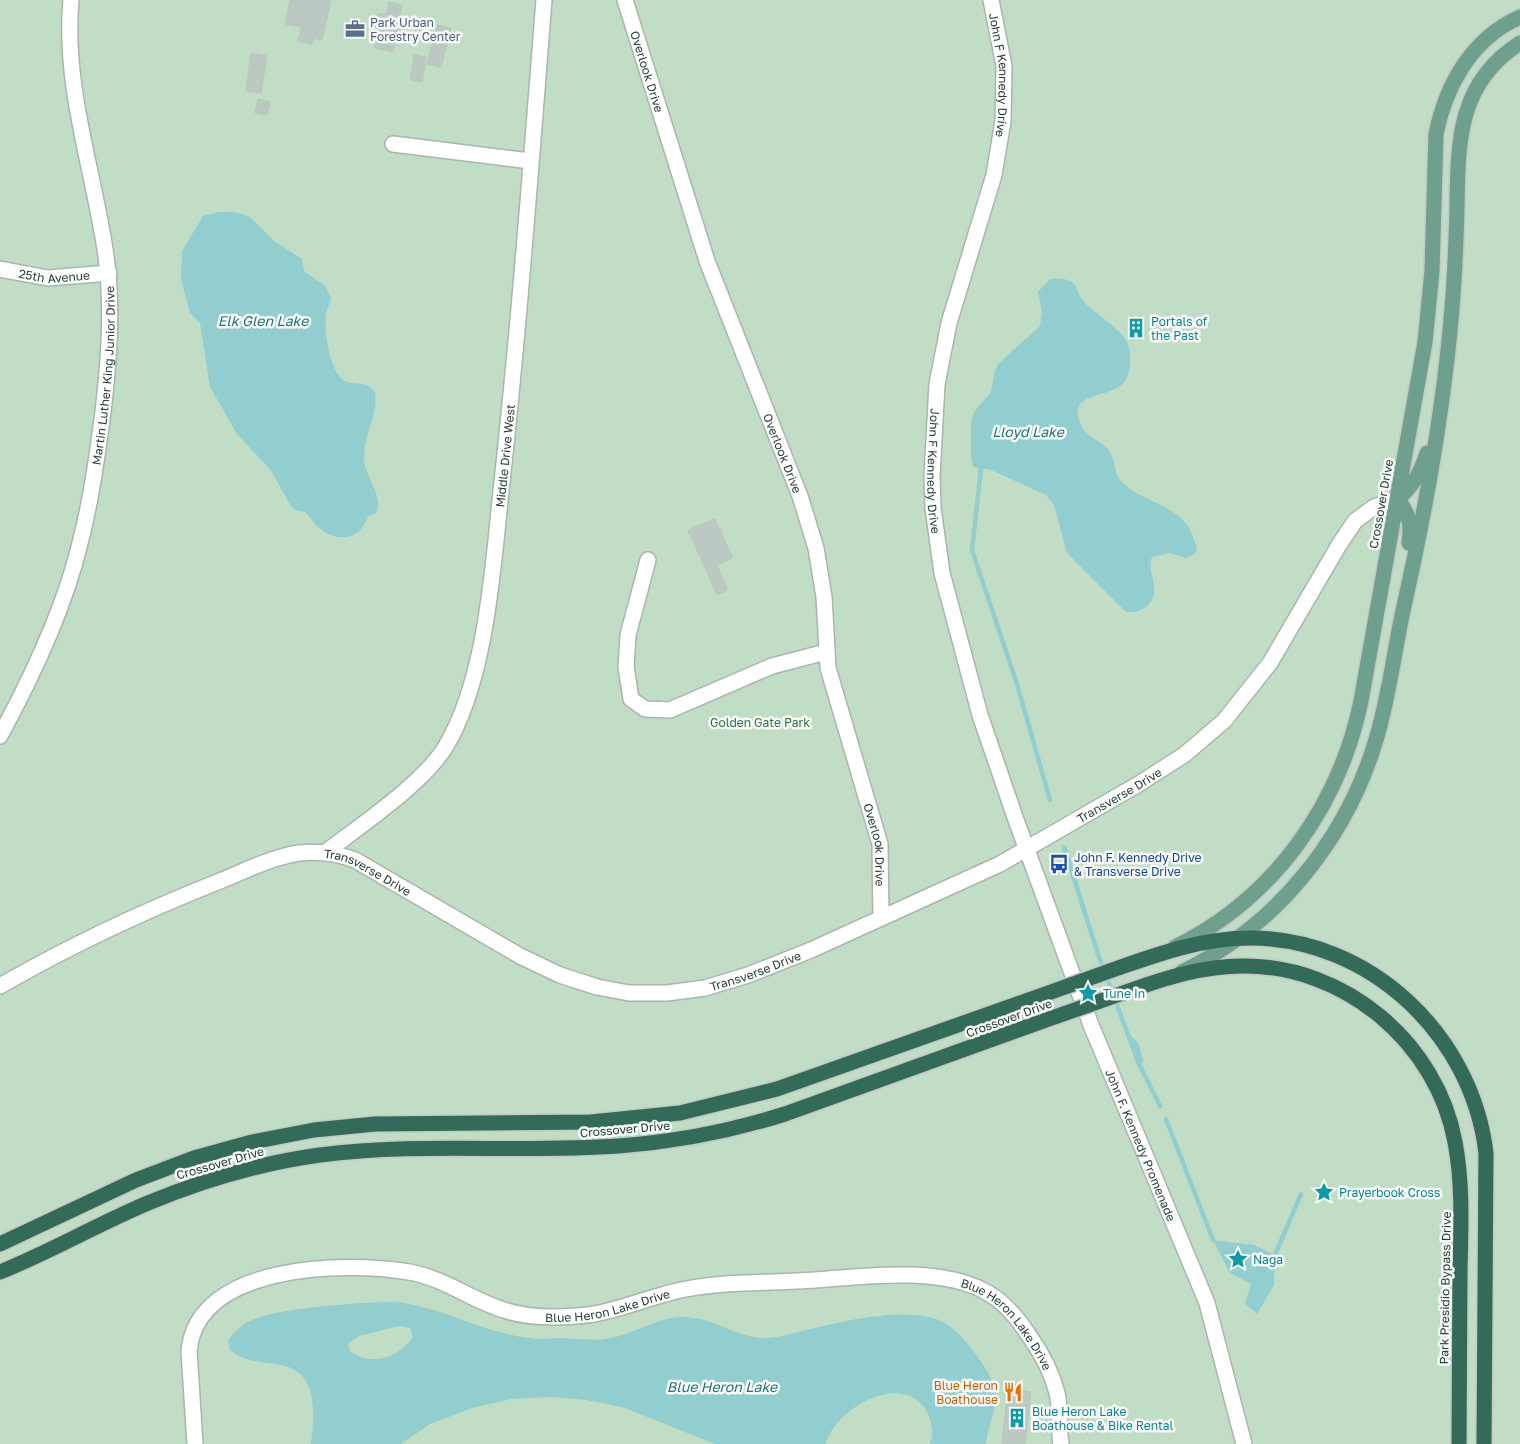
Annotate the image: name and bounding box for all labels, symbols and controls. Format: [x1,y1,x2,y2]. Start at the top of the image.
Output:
street label: John F Kennedy Drive [986,12,1012,139]
place label: Park Urban Forestry Center [370,15,461,44]
office icon: Park Urban Forestry Center [344,18,366,40]
street label: Overlook Drive [628,29,667,114]
street label: 25th Avenue [18,265,90,286]
street label: Martin Luther King Junior Drive [88,286,117,466]
water label: Elk Glen Lake [218,312,309,329]
place label: Portals of the Past [1151,314,1208,343]
building icon: Portals of the Past [1125,317,1147,339]
street label: Middle Drive West [492,403,518,508]
street label: John F Kennedy Drive [924,408,944,535]
street label: Overlook Drive [760,411,806,495]
water label: Lloyd Lake [992,423,1065,440]
street label: Crossover Drive [1366,458,1396,550]
park label: Golden Gate Park [710,715,810,730]
street label: Transverse Drive [1074,764,1164,826]
street label: Overlook Drive [861,801,888,886]
street label: Transverse Drive [323,845,414,899]
place label: John F. Kennedy Drive & Transverse Drive [1074,850,1202,879]
bus stop icon: John F. Kennedy Drive & Transverse Drive [1048,853,1070,875]
street label: Transverse Drive [708,947,803,994]
place icon: Tune In [1077,982,1099,1004]
place label: Tune In [1103,986,1145,1001]
street label: Crossover Drive [964,995,1054,1041]
street label: John F. Kennedy Promenade [1103,1067,1180,1223]
street label: Crossover Drive [579,1118,671,1140]
street label: Crossover Drive [174,1143,266,1183]
place icon: Prayerbook Cross [1313,1181,1335,1203]
place label: Prayerbook Cross [1339,1185,1440,1200]
street label: Park Presidio Bypass Drive [1436,1211,1454,1365]
place icon: Naga [1227,1248,1249,1270]
place label: Naga [1253,1252,1283,1267]
street label: Blue Heron Lake Drive [959,1275,1055,1372]
street label: Blue Heron Lake Drive [545,1286,671,1325]
water label: Blue Heron Lake [667,1378,778,1395]
place label: Blue Heron Boathouse [934,1378,998,1407]
restaurant icon: Blue Heron Boathouse [1002,1381,1024,1403]
place label: Blue Heron Lake Boathouse & Bike Rental [1032,1404,1173,1433]
building icon: Blue Heron Lake Boathouse & Bike Rental [1006,1407,1028,1429]

